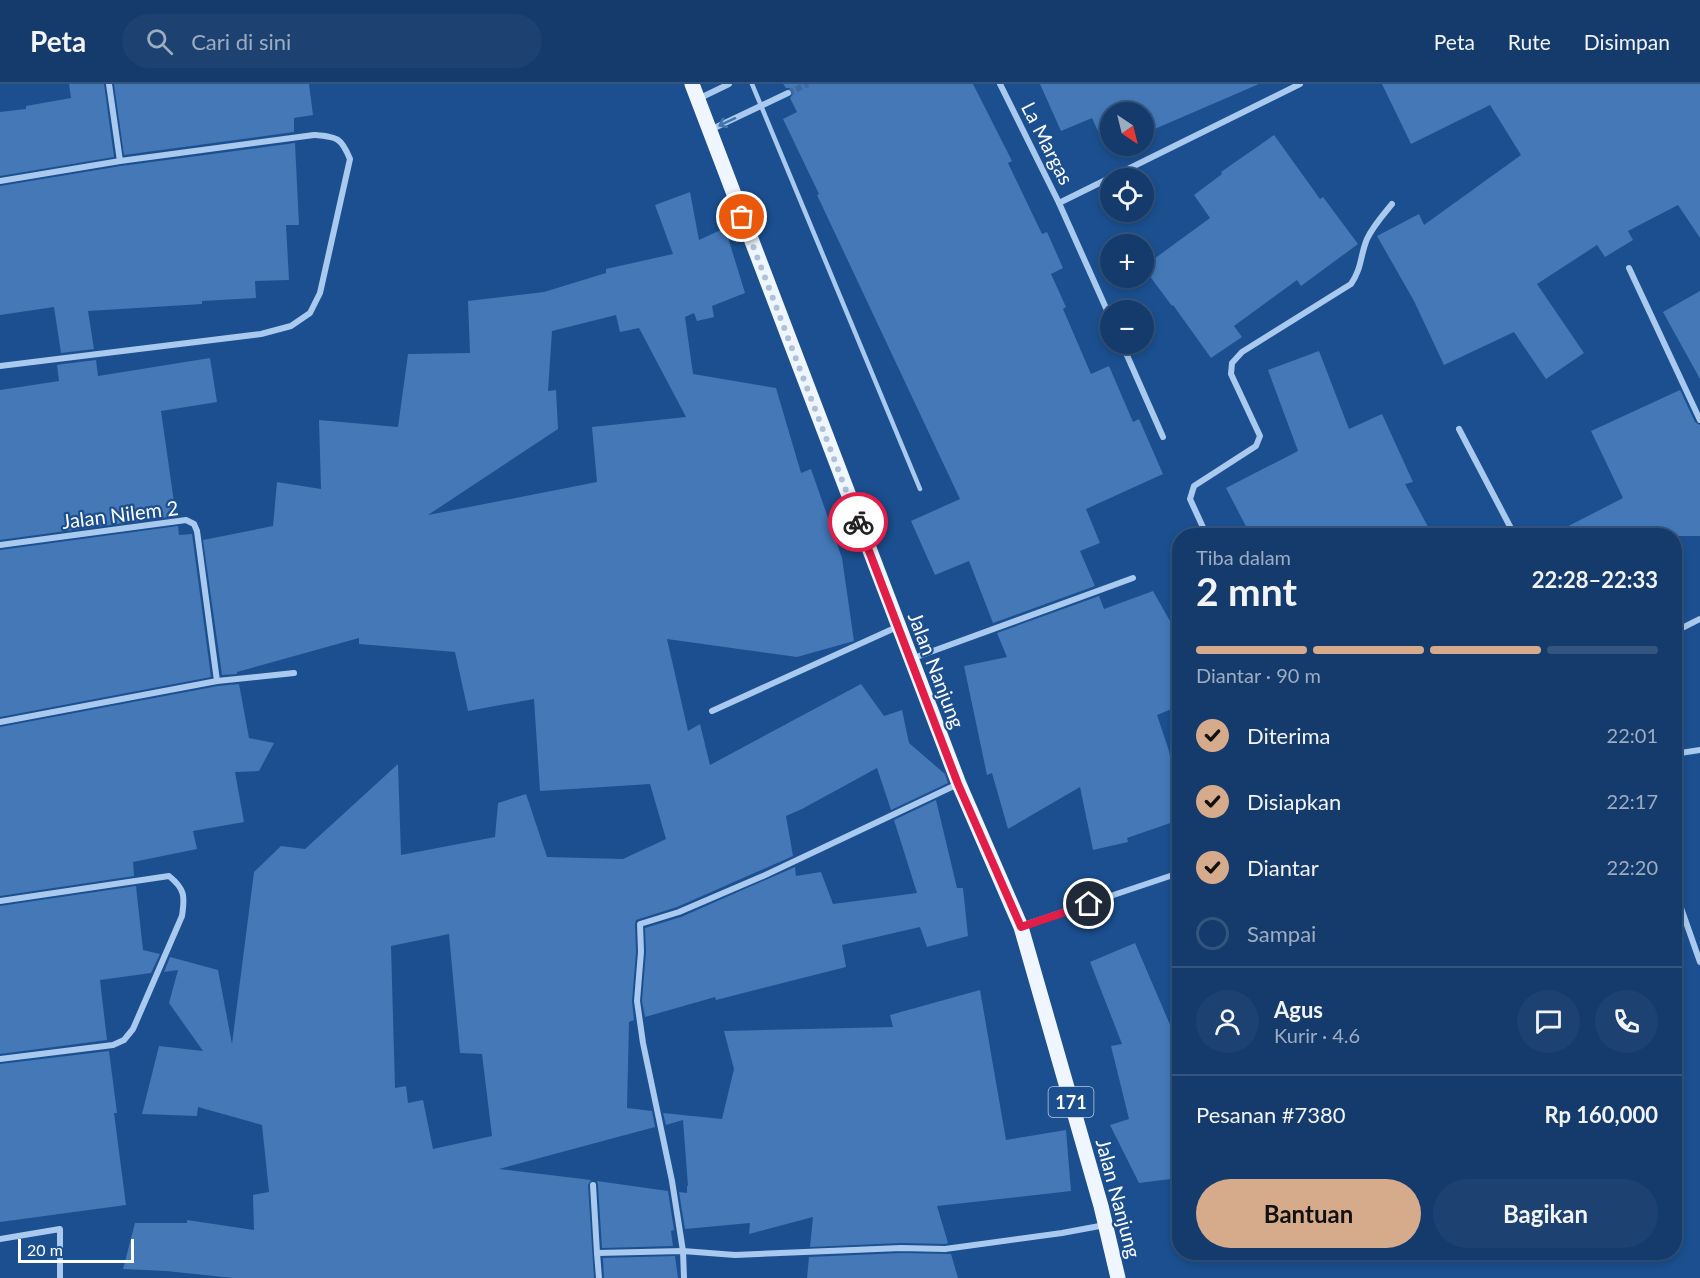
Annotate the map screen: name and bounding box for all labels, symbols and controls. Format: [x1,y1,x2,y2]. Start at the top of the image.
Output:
search box [122,14,542,68]
text: Peta [30,24,86,58]
icon: search [143,25,176,58]
text: Cari di sini [191,28,291,55]
text: Peta [1434,29,1475,54]
text: Rute [1508,29,1551,54]
text: Disimpan [1584,29,1670,54]
street label: La Margas [1017,98,1079,188]
north arrow [1100,102,1154,156]
map controls [1100,102,1154,354]
one-way arrow [719,117,737,129]
button: locate [1100,168,1154,222]
pin [716,191,767,242]
icon: bag [725,200,758,233]
button: + [1100,234,1154,288]
button: − [1100,300,1154,354]
courier [828,492,888,552]
street label: Jalan Nilem 2 [60,495,180,533]
icon: bike [842,506,875,539]
text: Tiba dalam [1196,545,1291,569]
text: 22:28–22:33 [1532,566,1658,593]
text: 2 mnt [1196,568,1297,614]
street label: Jalan Nanjung [904,609,970,731]
text: Diantar · 90 m [1196,663,1321,687]
icon: check [1196,719,1229,752]
text: Diterima [1247,722,1331,749]
text: 22:01 [1607,723,1658,747]
icon: check [1196,785,1229,818]
text: Disiapkan [1247,788,1341,815]
text: 22:17 [1607,789,1658,813]
icon: check [1196,851,1229,884]
text: Diantar [1247,854,1319,881]
text: 22:20 [1607,855,1658,879]
pin [1063,878,1114,929]
icon: home [1072,887,1105,920]
text: Sampai [1247,920,1316,947]
button: person [1196,990,1259,1053]
button: chat [1517,990,1580,1053]
button: phone [1595,990,1658,1053]
text: Agus [1274,996,1323,1023]
text: Kurir · 4.6 [1274,1023,1360,1047]
road number: 171 [1048,1087,1094,1117]
text: Pesanan #7380 [1196,1101,1346,1128]
text: Rp 160,000 [1544,1101,1658,1128]
street label: Jalan Nanjung [1092,1136,1146,1260]
button: Bantuan [1196,1179,1421,1248]
button: Bagikan [1433,1179,1658,1248]
scale bar [18,1236,134,1264]
text: 20 m [27,1240,63,1259]

